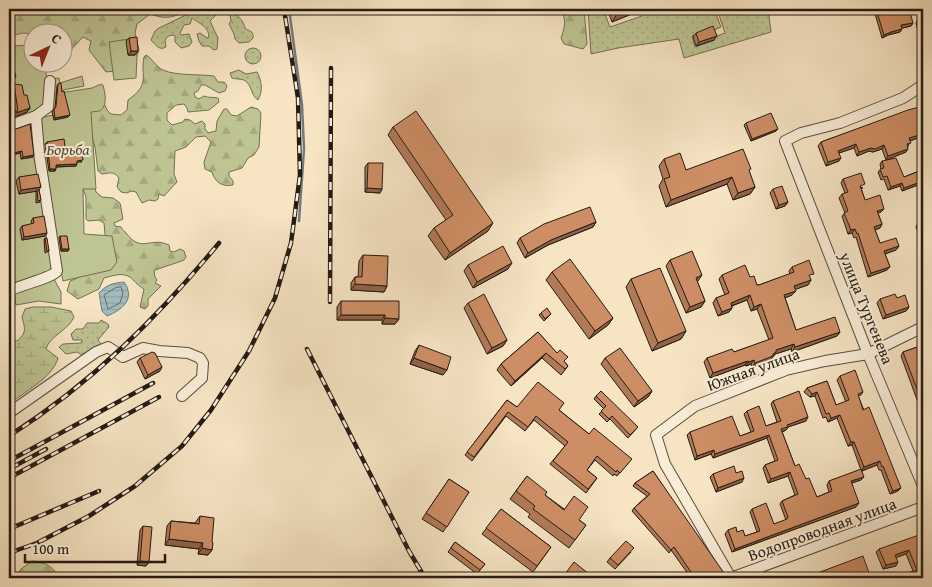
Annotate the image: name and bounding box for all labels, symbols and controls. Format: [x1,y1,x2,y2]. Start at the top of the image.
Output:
north arrow [22,22,72,72]
text: С [47,28,67,49]
park label: Борьба [46,137,90,161]
street label: улица Тургенева [833,247,901,368]
street label: Южная улица [703,341,803,397]
street label: Водопроводная улица [744,491,900,567]
scale bar [25,532,165,564]
text: 100 m [32,538,70,559]

